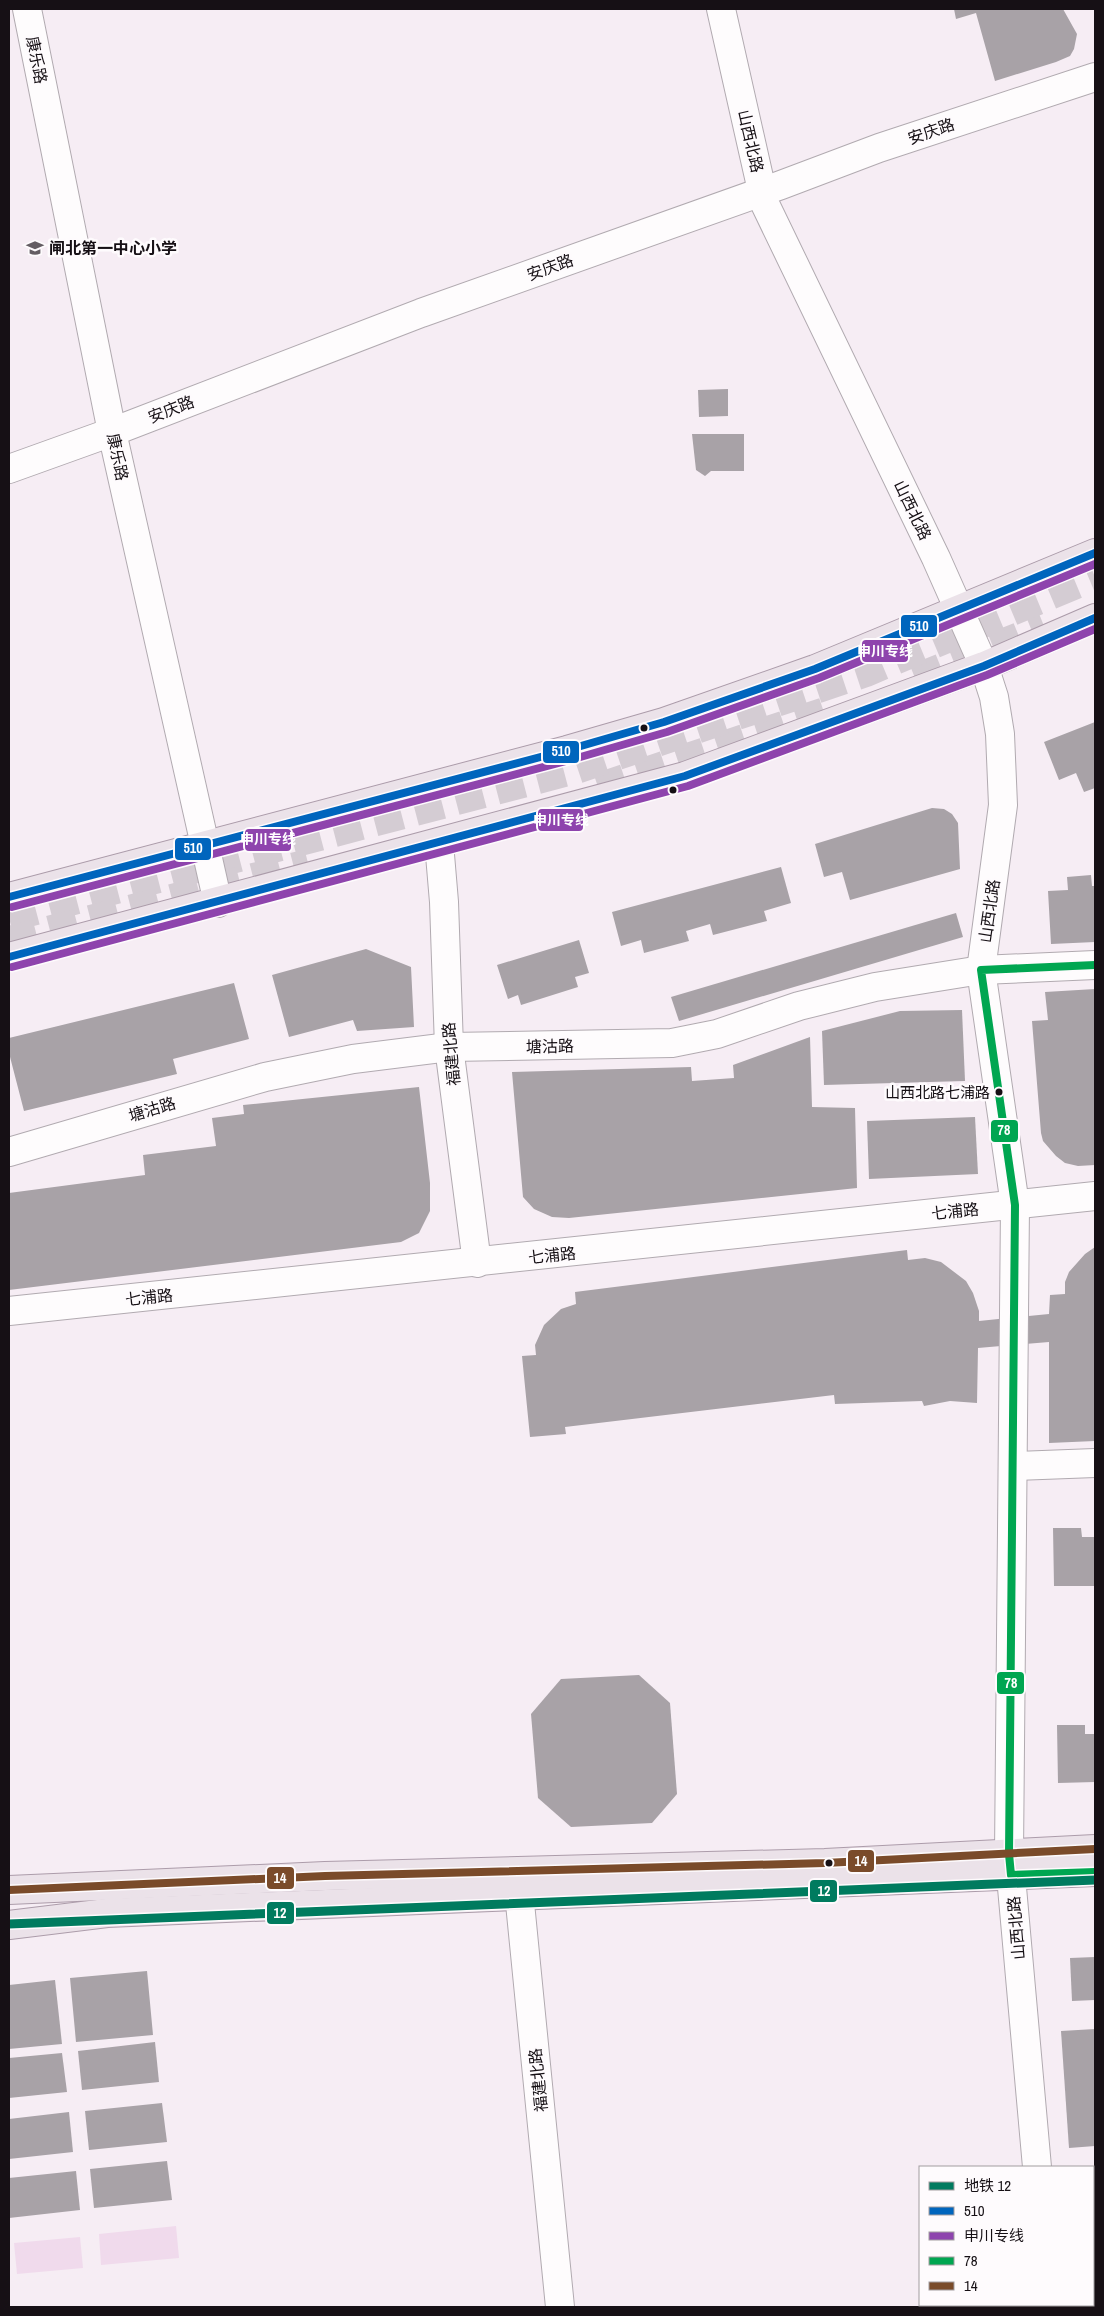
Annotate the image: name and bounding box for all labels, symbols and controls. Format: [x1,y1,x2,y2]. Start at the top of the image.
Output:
street label: 康乐路 [22,34,52,86]
street label: 山西北路 [733,107,769,175]
street label: 安庆路 [905,113,957,149]
place label: 闸北第一中心小学 [49,237,177,259]
school or university icon: 闸北第一中心小学 [25,238,45,258]
street label: 安庆路 [524,248,576,286]
street label: 安庆路 [145,390,197,428]
street label: 康乐路 [102,431,134,483]
street label: 山西北路 [889,476,937,544]
line badge: 510 [900,614,938,638]
text: 510 [909,617,929,635]
line badge: 申川专线 [861,639,909,663]
text: 申川专线 [857,642,913,660]
unlabelled marker [639,723,649,733]
line badge: 510 [542,740,580,764]
text: 510 [551,742,571,760]
unlabelled marker [668,785,678,795]
line badge: 申川专线 [537,808,584,832]
text: 申川专线 [533,811,589,829]
line badge: 申川专线 [244,828,292,852]
text: 申川专线 [240,830,296,848]
line badge: 510 [174,837,212,861]
text: 510 [183,839,203,857]
street label: 山西北路 [974,878,1004,944]
street label: 福建北路 [437,1021,465,1087]
street label: 塘沽路 [526,1035,574,1057]
place label: 山西北路七浦路 [885,1082,990,1103]
marker: 山西北路七浦路 [994,1087,1004,1097]
street label: 塘沽路 [126,1091,178,1127]
line badge: 78 [990,1119,1019,1143]
text: 78 [998,1121,1010,1139]
street label: 七浦路 [930,1198,980,1224]
street label: 七浦路 [527,1242,577,1268]
street label: 七浦路 [124,1284,174,1310]
line badge: 78 [996,1671,1025,1695]
text: 78 [1005,1674,1017,1692]
line badge: 14 [847,1849,875,1873]
text: 14 [855,1852,868,1870]
unlabelled marker [824,1858,834,1868]
line badge: 14 [266,1866,295,1890]
text: 14 [274,1869,287,1887]
line badge: 12 [809,1879,838,1903]
text: 12 [818,1882,830,1900]
street label: 山西北路 [1002,1895,1030,1961]
line badge: 12 [266,1901,295,1925]
text: 12 [274,1904,286,1922]
street label: 福建北路 [524,2047,552,2113]
legend [919,2166,1094,2306]
text: 地铁 12 [964,2175,1011,2196]
text: 510 [964,2200,985,2221]
text: 申川专线 [964,2225,1024,2246]
text: 78 [964,2250,978,2271]
text: 14 [964,2275,978,2296]

